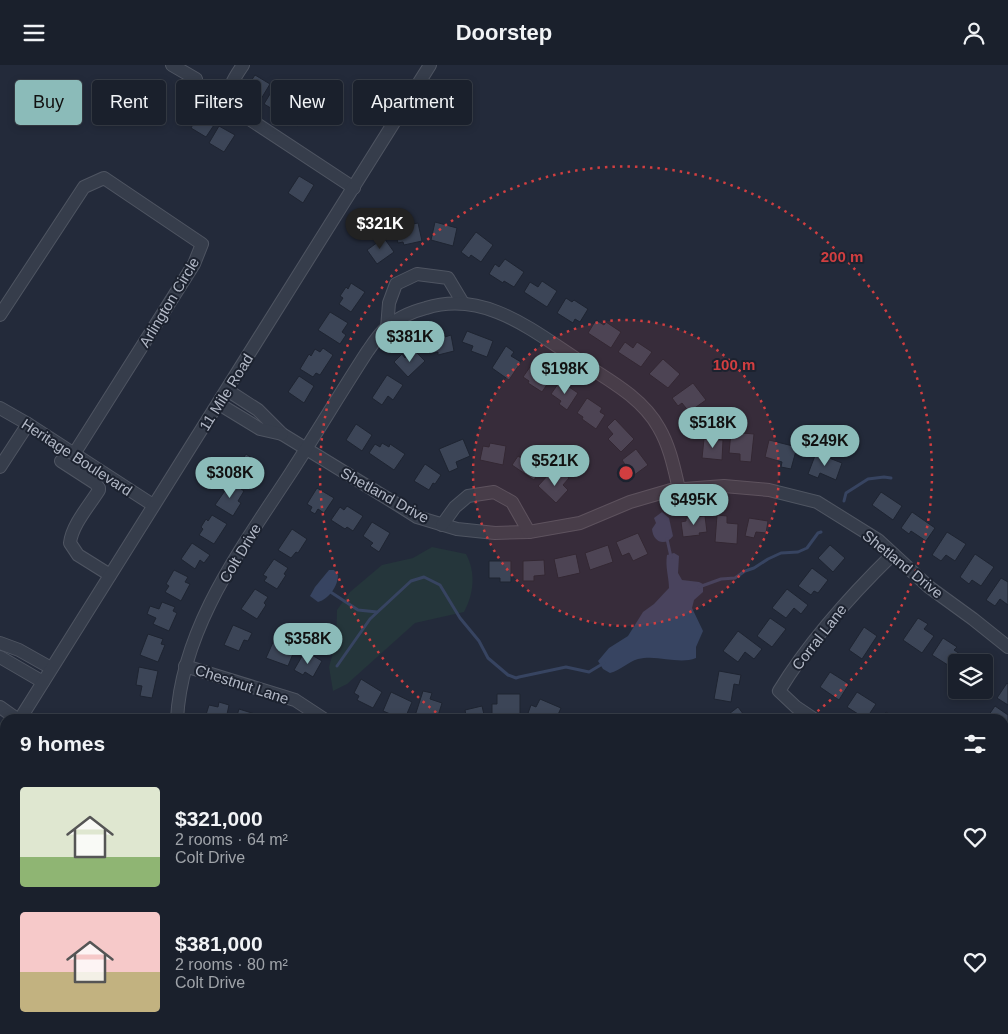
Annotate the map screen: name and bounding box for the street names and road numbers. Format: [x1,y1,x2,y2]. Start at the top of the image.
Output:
street label: Arlington Circle [136,254,202,350]
street label: 11 Mile Road [196,350,256,434]
street label: Heritage Boulevard [19,415,135,499]
street label: Shetland Drive [338,464,432,526]
street label: Colt Drive [216,520,264,586]
street label: Shetland Drive [859,526,947,602]
street label: Corral Lane [788,601,850,673]
street label: Chestnut Lane [193,661,291,707]

